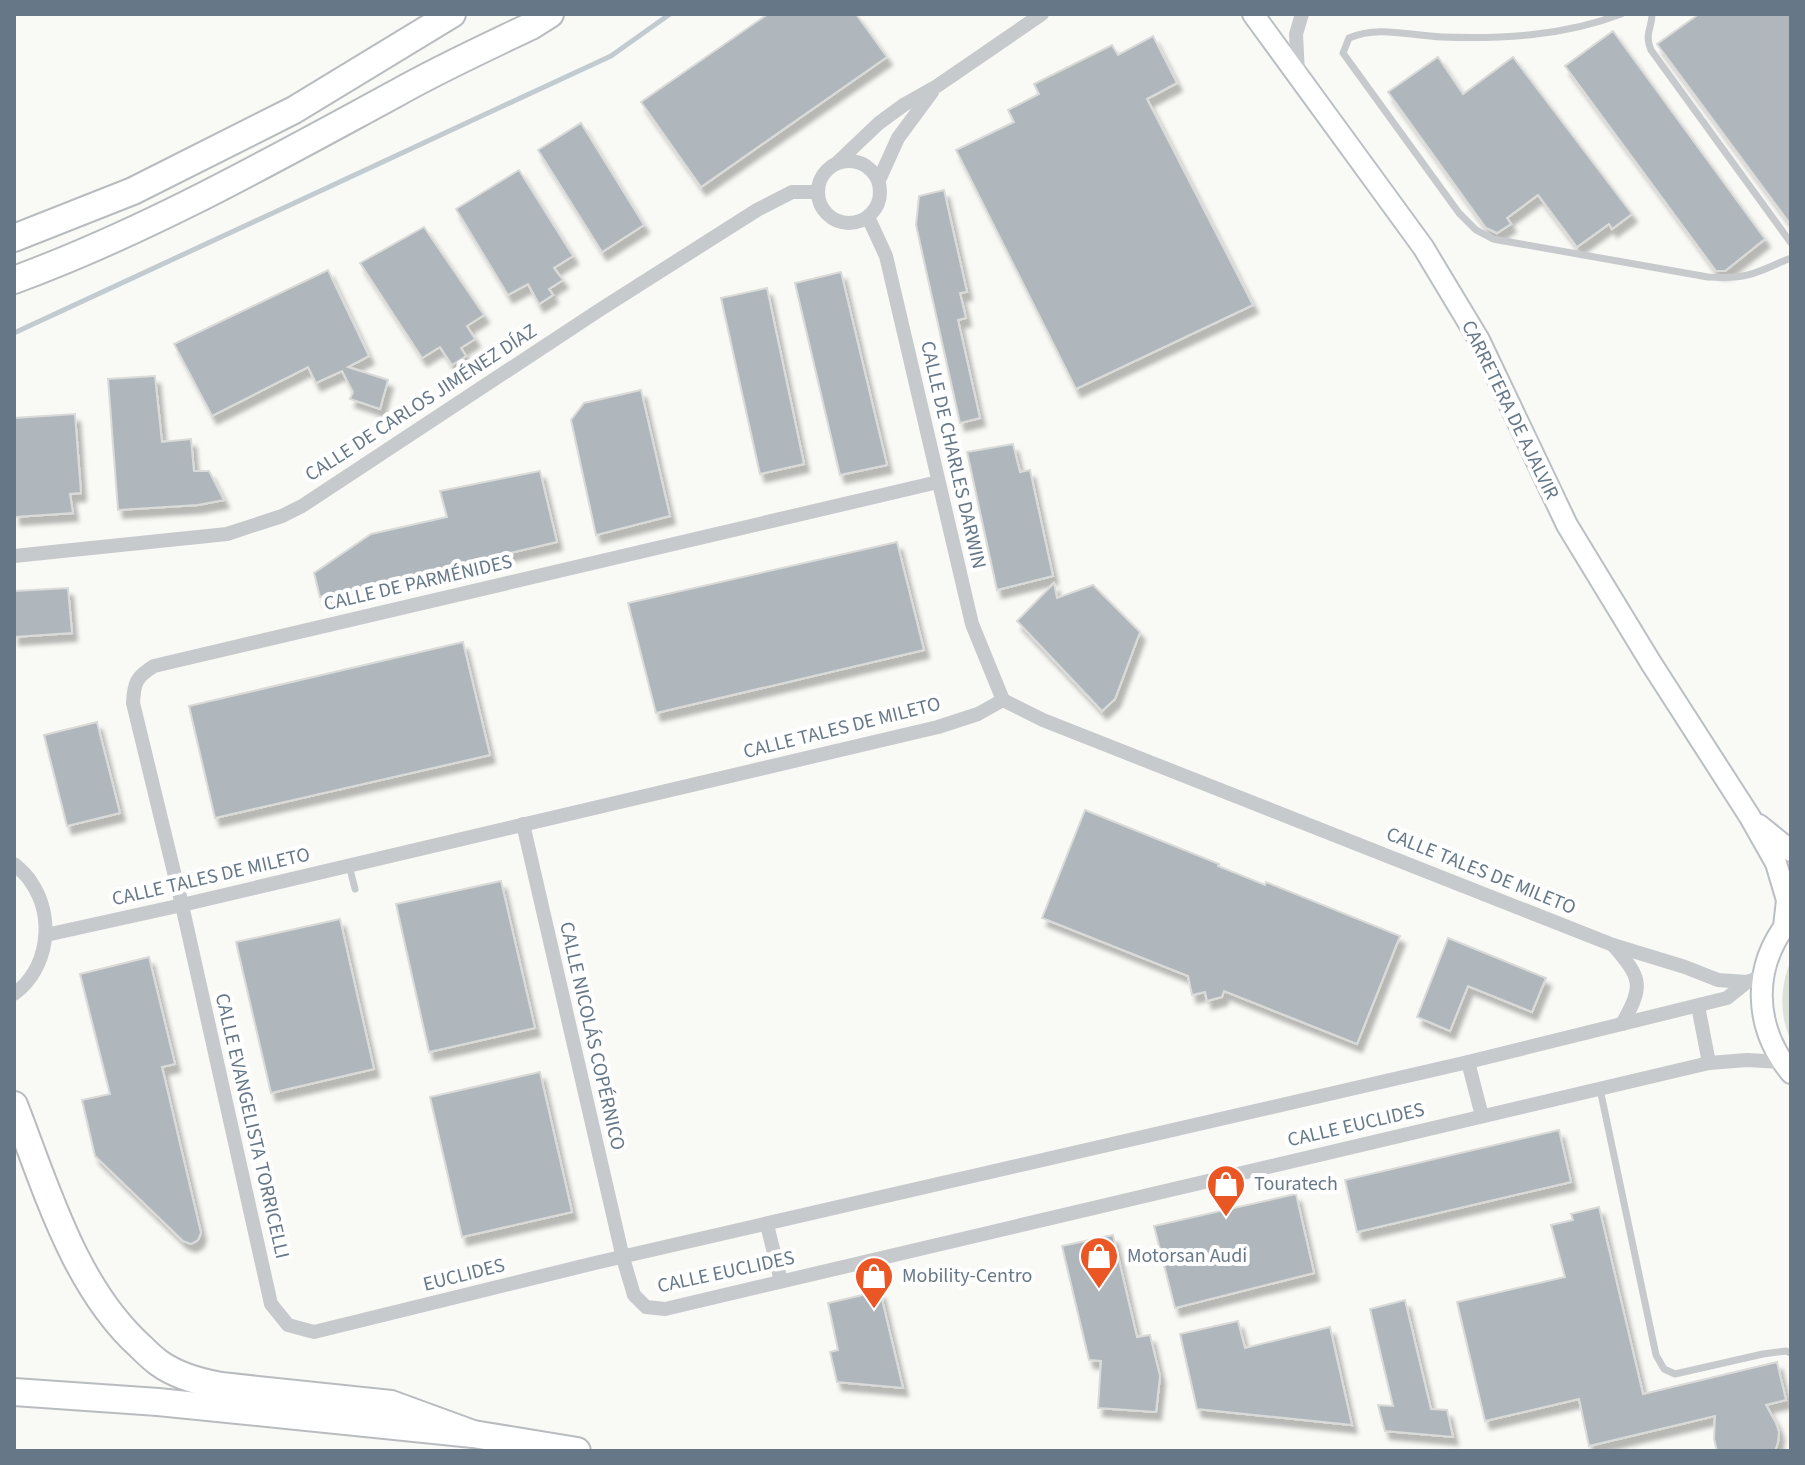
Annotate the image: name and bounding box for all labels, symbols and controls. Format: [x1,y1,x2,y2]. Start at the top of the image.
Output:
street label: CARRETERA DE AJALVIR [1454,316,1566,504]
street label: CALLE DE CARLOS JIMÉNEZ DÍAZ [300,317,542,489]
street label: CALLE DE CHARLES DARWIN [913,338,993,572]
street label: CALLE DE PARMÉNIDES [321,548,515,618]
street label: CALLE TALES DE MILETO [740,690,944,766]
street label: CALLE TALES DE MILETO [1382,820,1580,922]
street label: CALLE TALES DE MILETO [109,841,313,913]
street label: CALLE NICOLÁS COPÉRNICO [552,919,632,1153]
street label: CALLE EVANGELISTA TORRICELLI [208,990,296,1262]
street label: CALLE EUCLIDES [1285,1096,1427,1154]
shop icon: Touratech [1205,1163,1247,1218]
place label: Touratech [1254,1170,1338,1198]
shop icon: Motorsan Audi [1078,1235,1120,1290]
place label: Motorsan Audi [1127,1242,1247,1270]
street label: CALLE EUCLIDES [655,1244,797,1300]
street label: EUCLIDES [420,1251,508,1299]
shop icon: Mobility-Centro [853,1255,895,1310]
place label: Mobility-Centro [902,1262,1032,1290]

